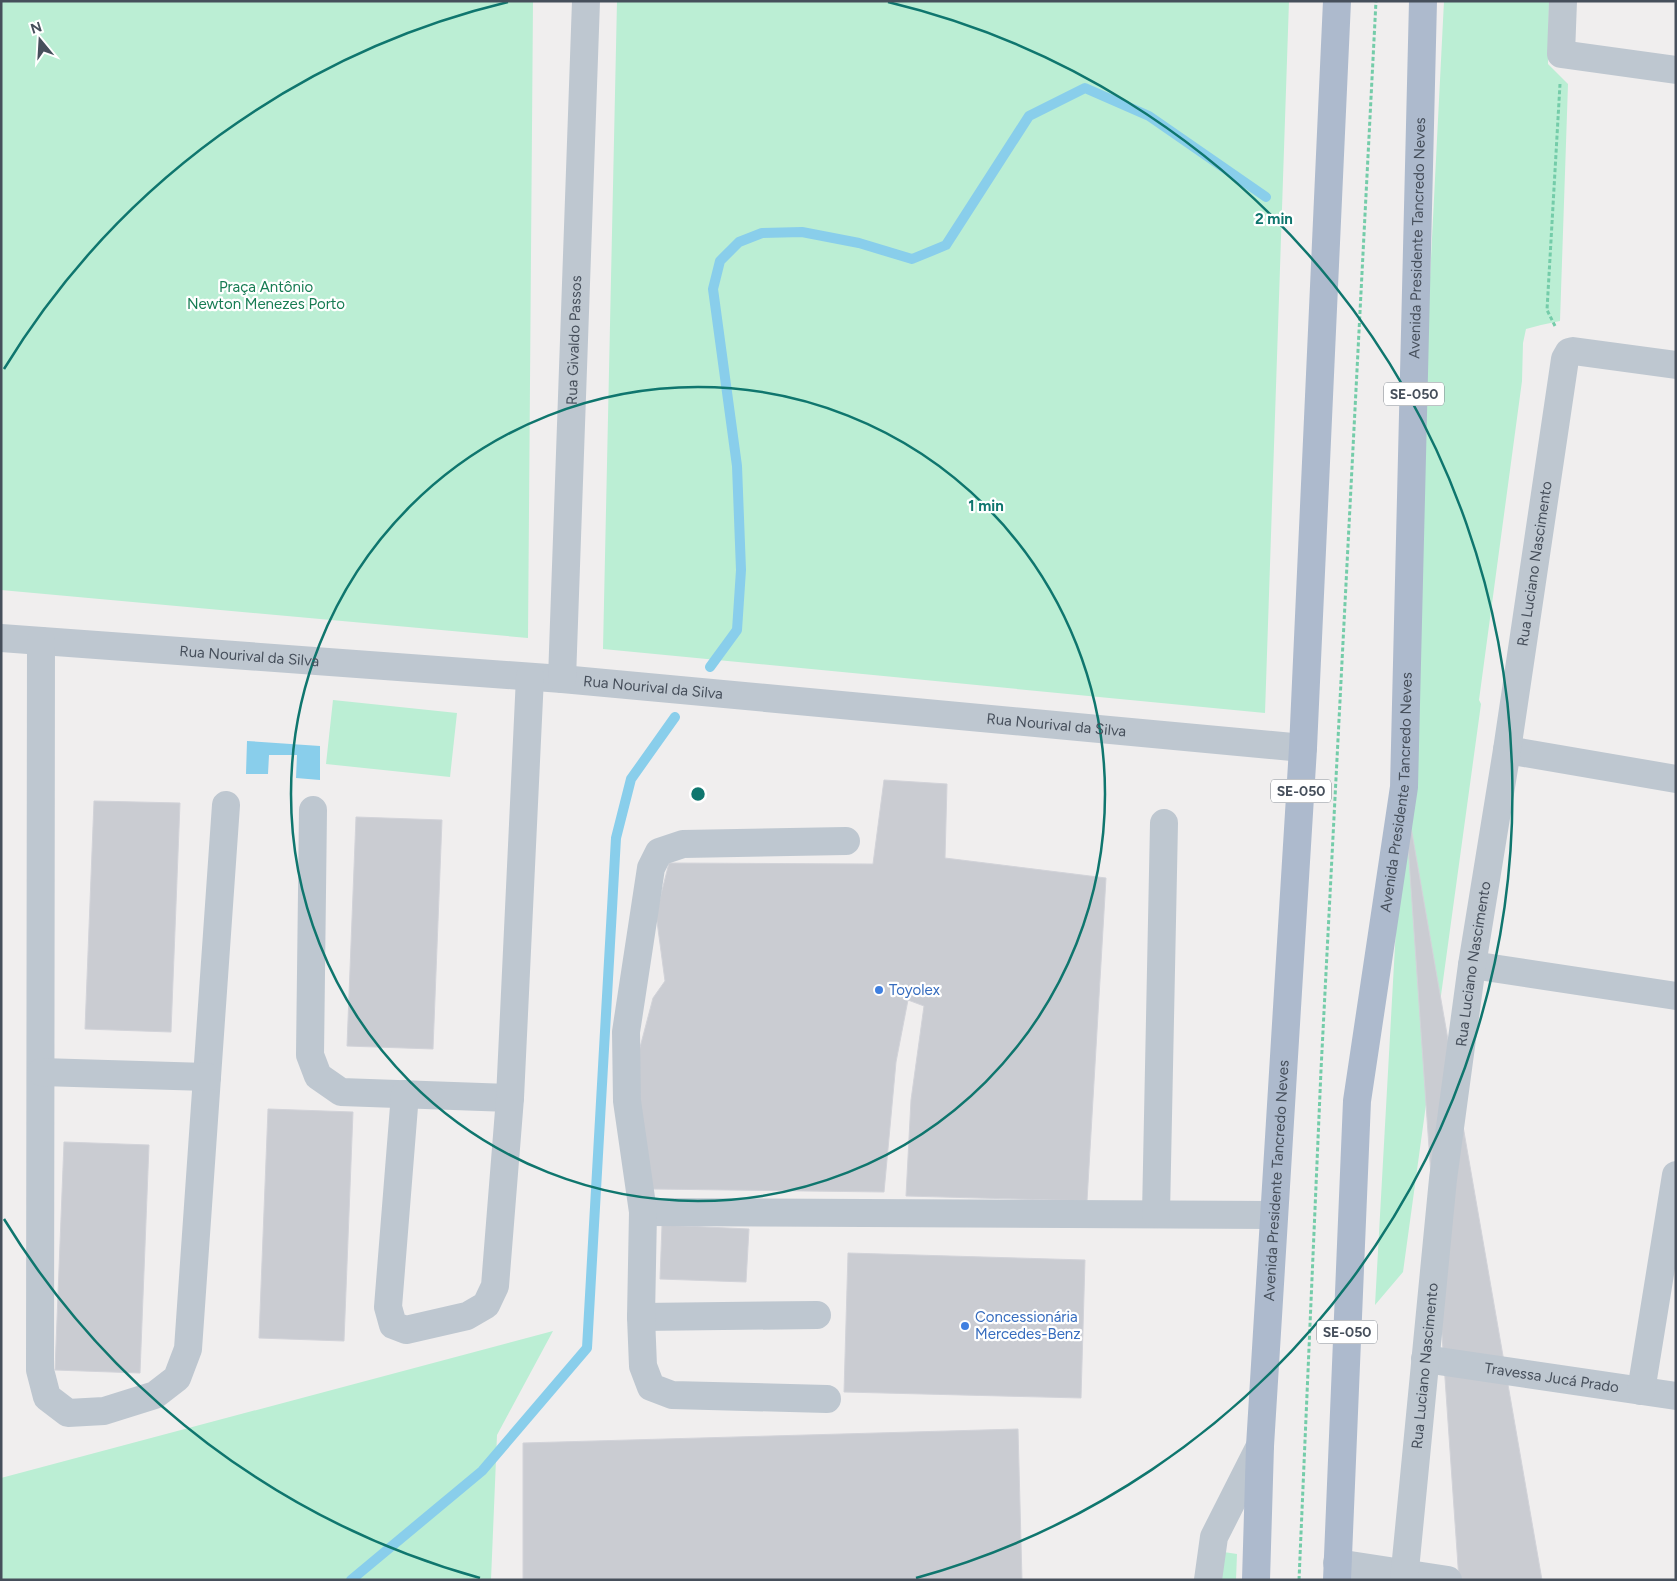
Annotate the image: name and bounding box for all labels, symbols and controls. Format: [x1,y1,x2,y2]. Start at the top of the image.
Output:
north arrow [15,15,65,65]
text: N [28,18,44,38]
street label: Avenida Presidente Tancredo Neves [1405,117,1429,359]
text: 2 min [1255,210,1293,228]
street label: Rua Givaldo Passos [563,275,585,405]
park label: Praça Antônio Newton Menezes Porto [187,278,345,313]
road number: SE-050 [1384,382,1444,406]
street label: Rua Luciano Nascimento [1513,480,1556,648]
text: 1 min [968,497,1004,515]
street label: Rua Nourival da Silva [179,642,320,670]
street label: Rua Nourival da Silva [582,672,724,703]
street label: Avenida Presidente Tancredo Neves [1376,672,1416,914]
street label: Rua Nourival da Silva [986,710,1127,740]
road number: SE-050 [1271,779,1331,802]
centre of rings [689,785,707,803]
street label: Rua Luciano Nascimento [1452,880,1495,1048]
place label: Toyolex [889,981,940,999]
marker: Toyolex [873,984,885,996]
street label: Avenida Presidente Tancredo Neves [1260,1059,1293,1302]
street label: Rua Luciano Nascimento [1408,1282,1442,1450]
place label: Concessionária Mercedes-Benz [975,1308,1081,1343]
marker: Concessionária Mercedes-Benz [959,1320,971,1332]
road number: SE-050 [1317,1320,1377,1344]
street label: Travessa Jucá Prado [1483,1359,1620,1397]

